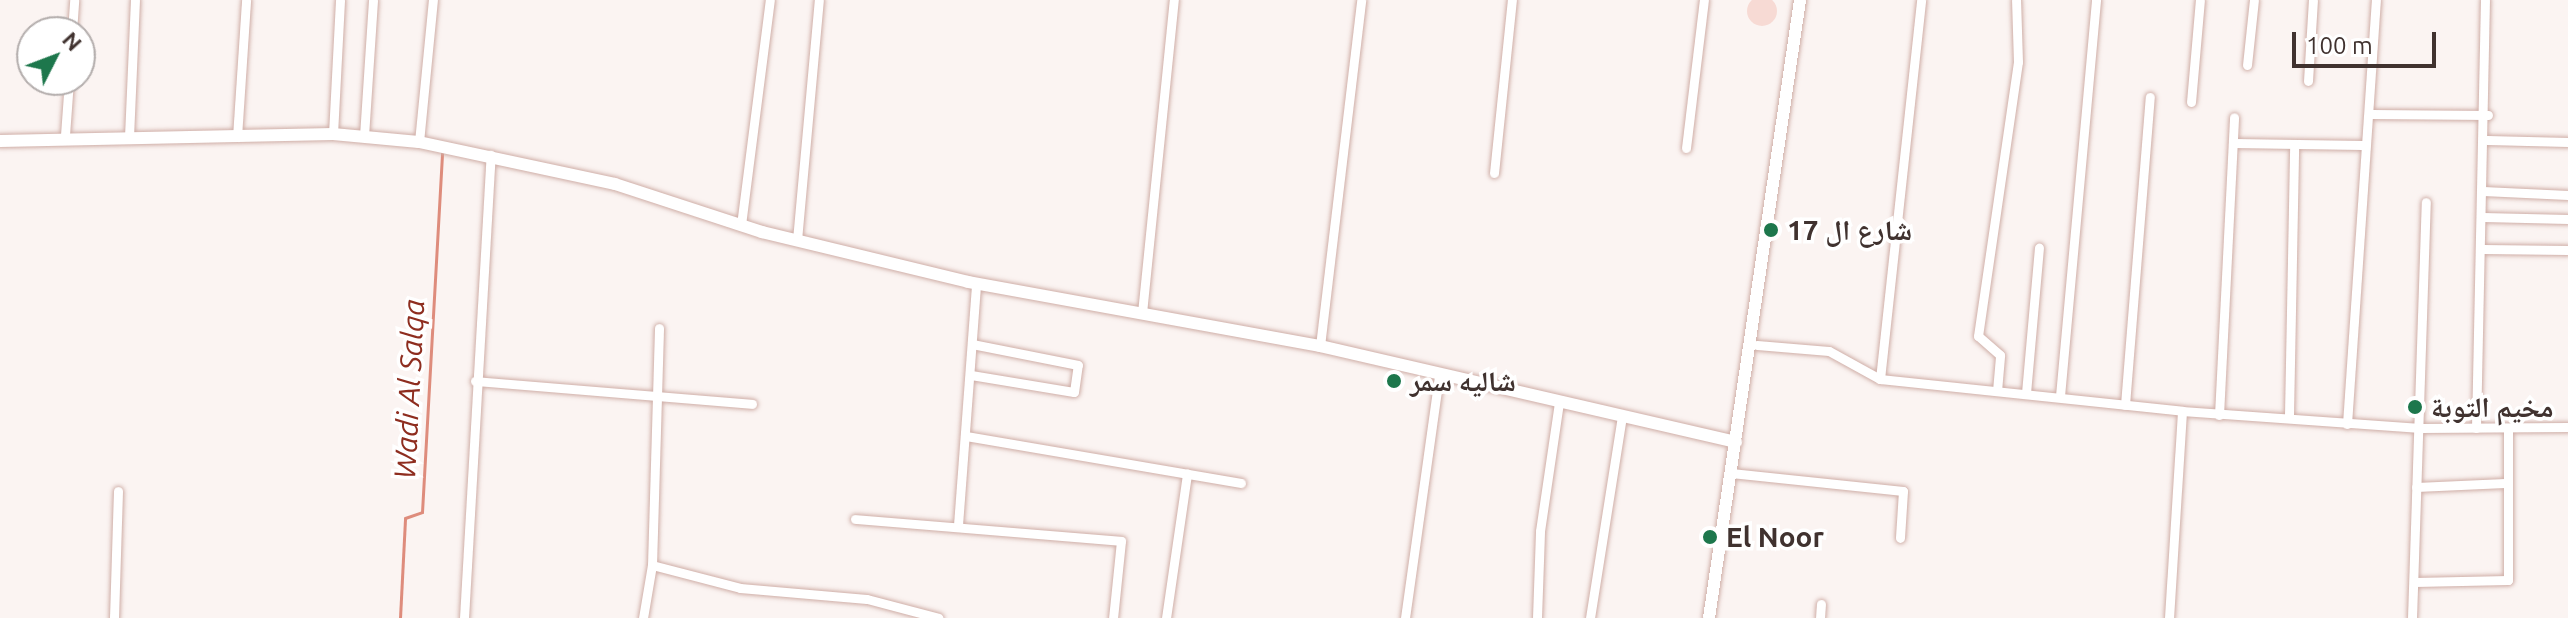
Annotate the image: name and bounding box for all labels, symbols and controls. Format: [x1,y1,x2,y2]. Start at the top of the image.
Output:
north arrow [16,16,96,96]
scale bar [2296,16,2440,66]
text: N [58,26,87,55]
text: 100 m [2306,32,2373,59]
place label: شارع ال 17 [1787,213,1912,247]
marker: شارع ال 17 [1762,221,1780,239]
water label: Wadi Al Salqa [386,298,432,480]
place label: شاليه سمر [1410,364,1516,398]
marker: شاليه سمر [1385,372,1403,390]
place label: مخيم التوبة [2431,390,2553,424]
marker: مخيم التوبة [2406,398,2424,416]
place label: El Noor [1726,520,1824,554]
marker: El Noor [1701,528,1719,546]

